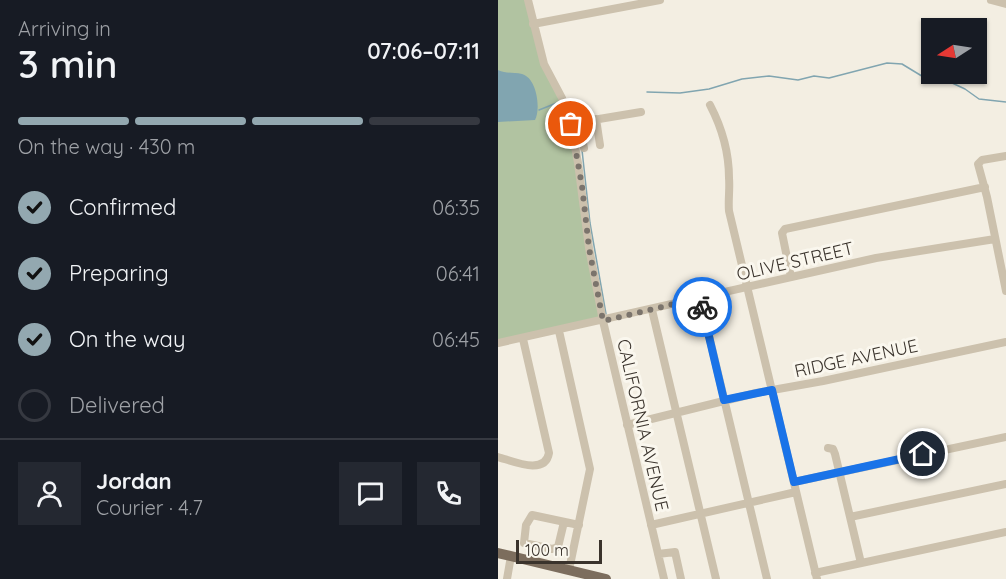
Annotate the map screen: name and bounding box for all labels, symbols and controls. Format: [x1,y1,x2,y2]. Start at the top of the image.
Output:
text: Arriving in [18,16,111,41]
north arrow [921,18,987,84]
map controls [921,18,987,84]
text: 07:06–07:11 [367,37,480,65]
text: 3 min [18,39,117,88]
pin [545,98,596,149]
icon: bag [554,107,587,140]
text: On the way · 430 m [18,134,195,159]
icon: check [18,191,51,224]
text: Confirmed [69,193,176,221]
text: 06:35 [432,195,480,220]
street label: OLIVE STREET [734,236,856,286]
icon: check [18,257,51,290]
text: Preparing [69,259,169,287]
text: 06:41 [436,261,480,286]
courier [672,277,732,337]
icon: bike [686,291,719,324]
icon: check [18,323,51,356]
text: On the way [69,325,185,353]
text: 06:45 [432,327,480,352]
street label: RIDGE AVENUE [792,334,920,382]
street label: CALIFORNIA AVENUE [612,337,674,513]
text: Delivered [69,391,165,419]
pin [897,428,948,479]
icon: home [906,437,939,470]
button: person [18,462,81,525]
button: chat [339,462,402,525]
button: phone [417,462,480,525]
text: Jordan [96,467,172,495]
text: Courier · 4.7 [96,495,203,520]
scale bar [516,537,602,564]
text: 100 m [525,540,569,560]

